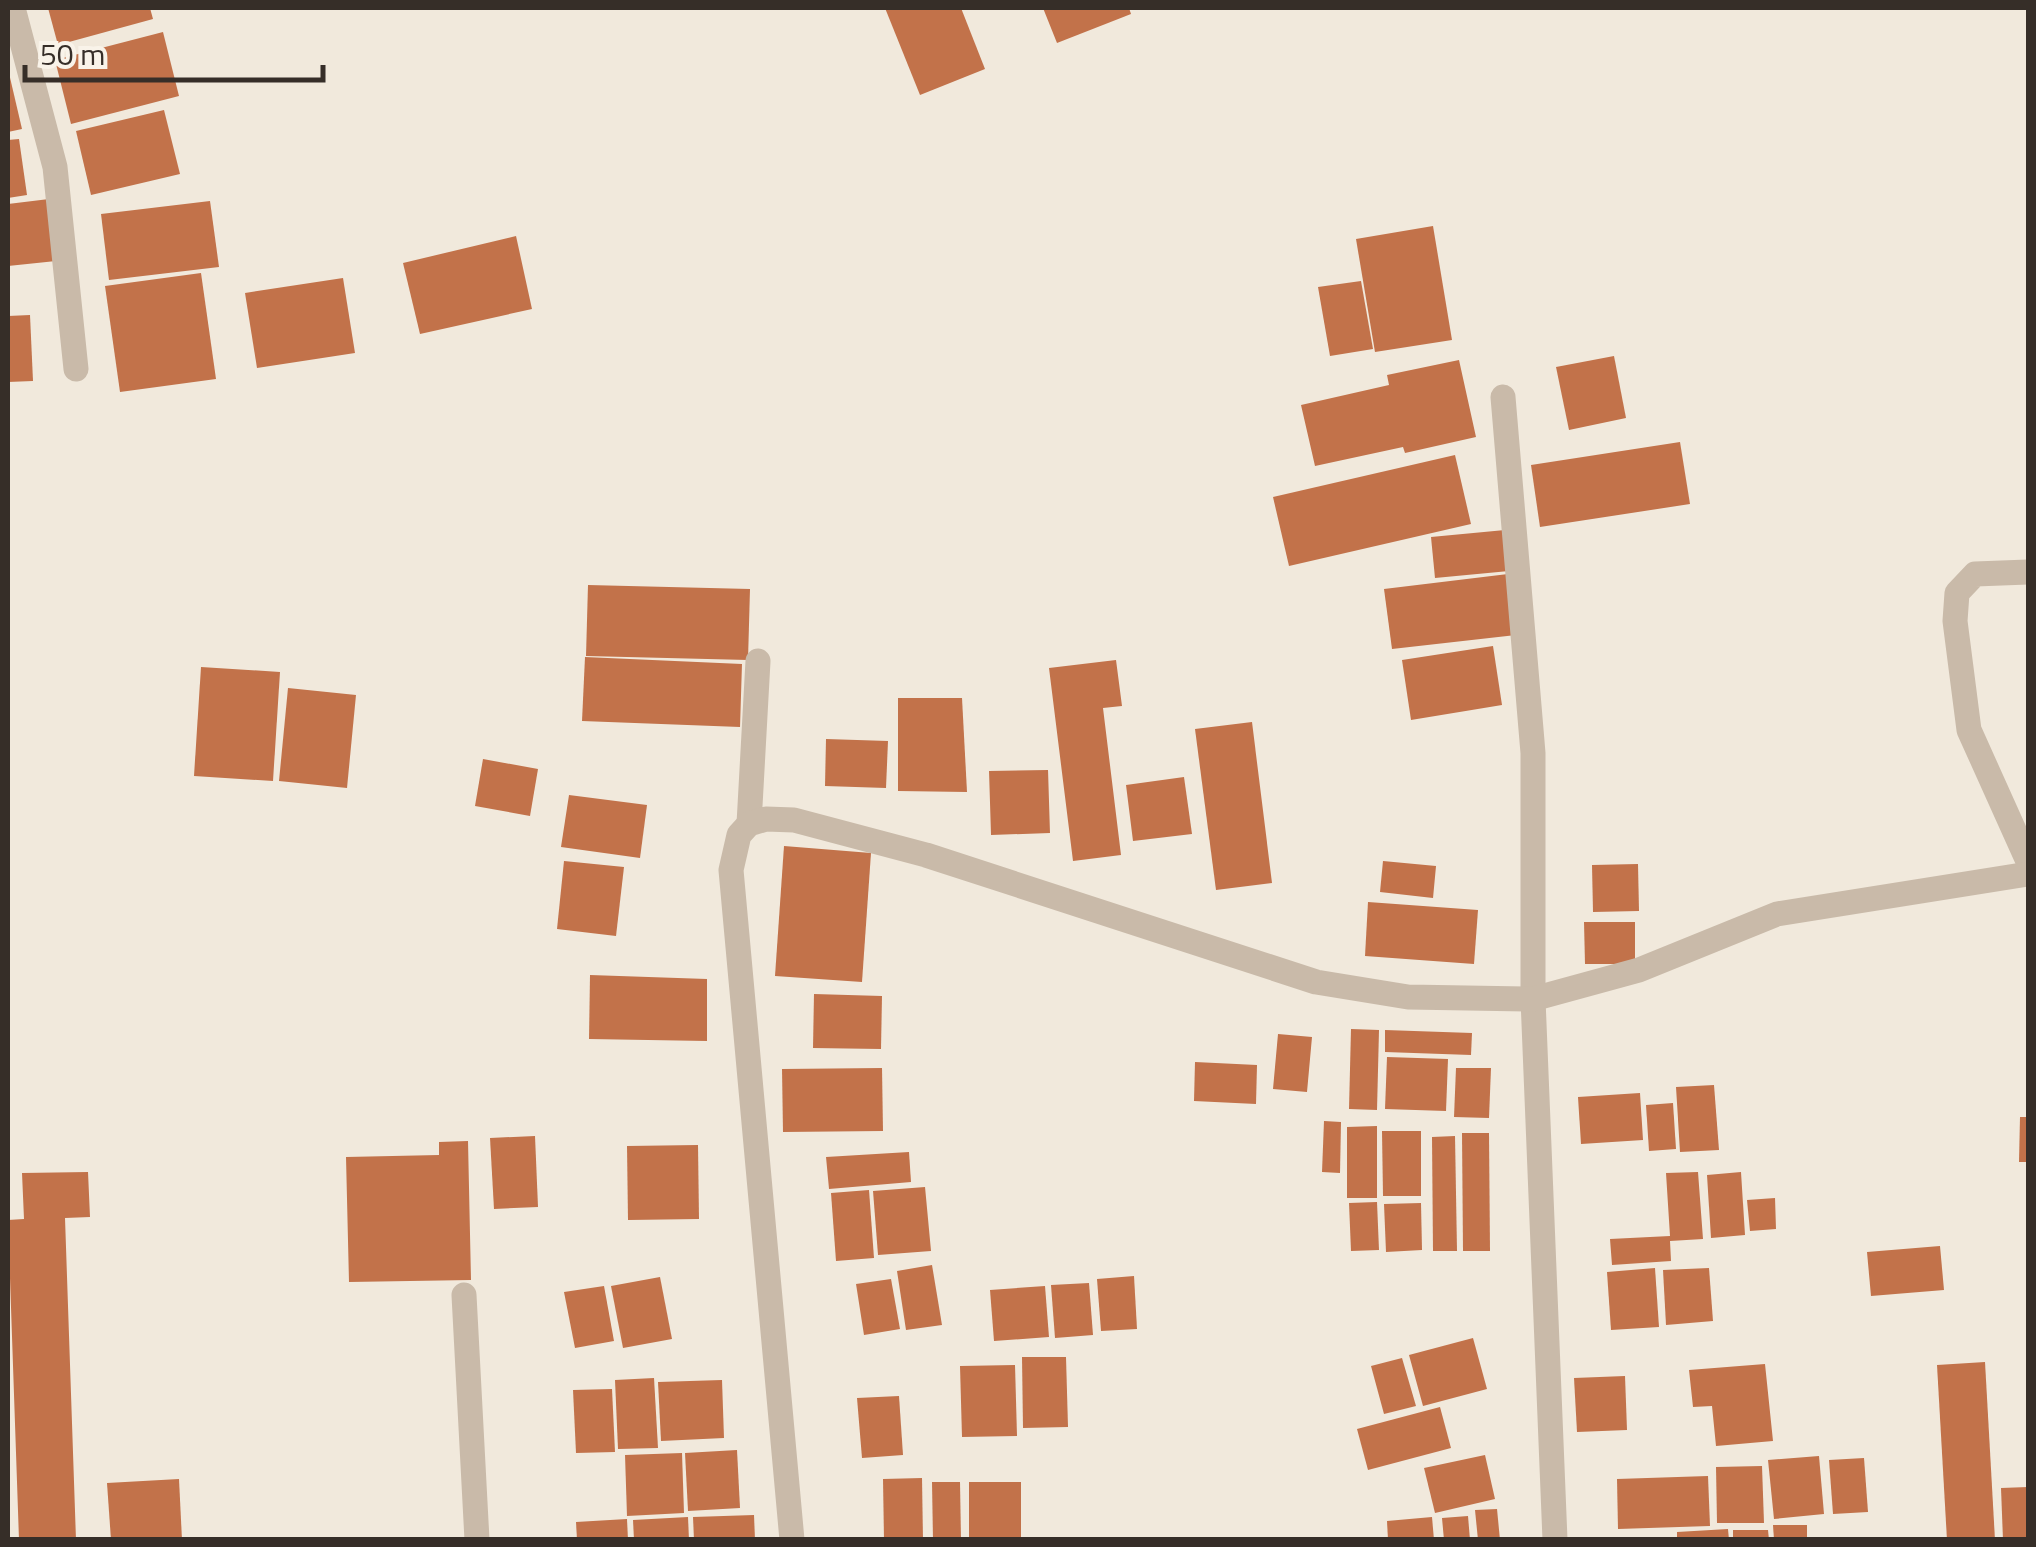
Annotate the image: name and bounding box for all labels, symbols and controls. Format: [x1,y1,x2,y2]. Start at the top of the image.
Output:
scale bar [25,20,322,82]
text: 50 m [40,31,105,77]

